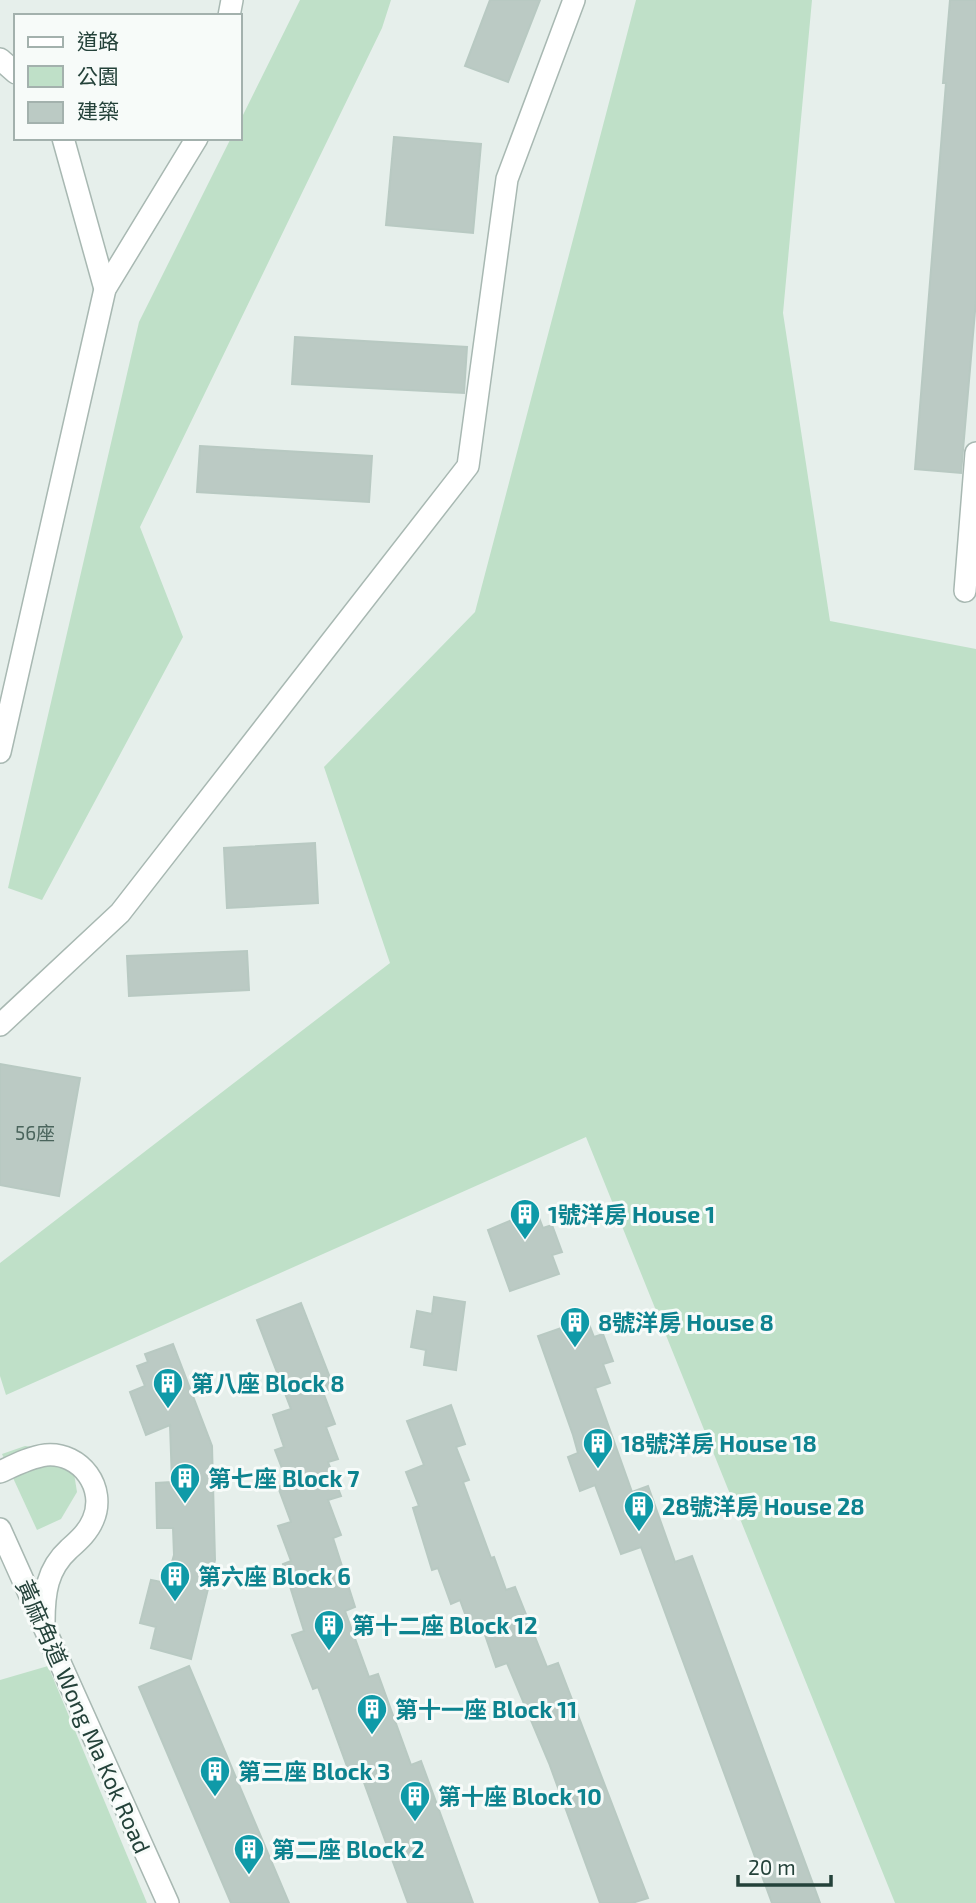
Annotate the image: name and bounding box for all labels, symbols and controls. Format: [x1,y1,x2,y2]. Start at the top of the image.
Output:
legend [14,14,242,140]
text: 道路 [77,28,119,53]
text: 公園 [77,63,119,88]
text: 建築 [77,98,119,123]
house number: 56座 [15,1121,55,1144]
building icon: 1號洋房 House 1 [508,1197,542,1241]
place label: 1號洋房 House 1 [548,1200,715,1228]
building icon: 8號洋房 House 8 [558,1305,592,1349]
place label: 8號洋房 House 8 [598,1308,774,1336]
building icon: 第八座 Block 8 [151,1366,185,1410]
place label: 第八座 Block 8 [191,1369,345,1397]
building icon: 18號洋房 House 18 [581,1426,615,1470]
place label: 18號洋房 House 18 [621,1429,817,1457]
building icon: 第七座 Block 7 [168,1461,202,1505]
place label: 第七座 Block 7 [208,1464,359,1492]
building icon: 28號洋房 House 28 [622,1489,656,1533]
place label: 28號洋房 House 28 [662,1492,865,1520]
building icon: 第六座 Block 6 [158,1559,192,1603]
place label: 第六座 Block 6 [198,1562,351,1590]
street label: 黃麻角道 Wong Ma Kok Road [11,1575,157,1857]
building icon: 第十二座 Block 12 [312,1608,346,1652]
place label: 第十二座 Block 12 [352,1611,538,1639]
building icon: 第十一座 Block 11 [355,1692,389,1736]
place label: 第十一座 Block 11 [395,1695,577,1723]
building icon: 第三座 Block 3 [198,1754,232,1798]
place label: 第三座 Block 3 [238,1757,390,1785]
building icon: 第十座 Block 10 [398,1779,432,1823]
place label: 第十座 Block 10 [438,1782,602,1810]
building icon: 第二座 Block 2 [232,1832,266,1876]
place label: 第二座 Block 2 [272,1835,425,1863]
scale bar [738,1843,831,1887]
text: 20 m [748,1854,796,1879]

